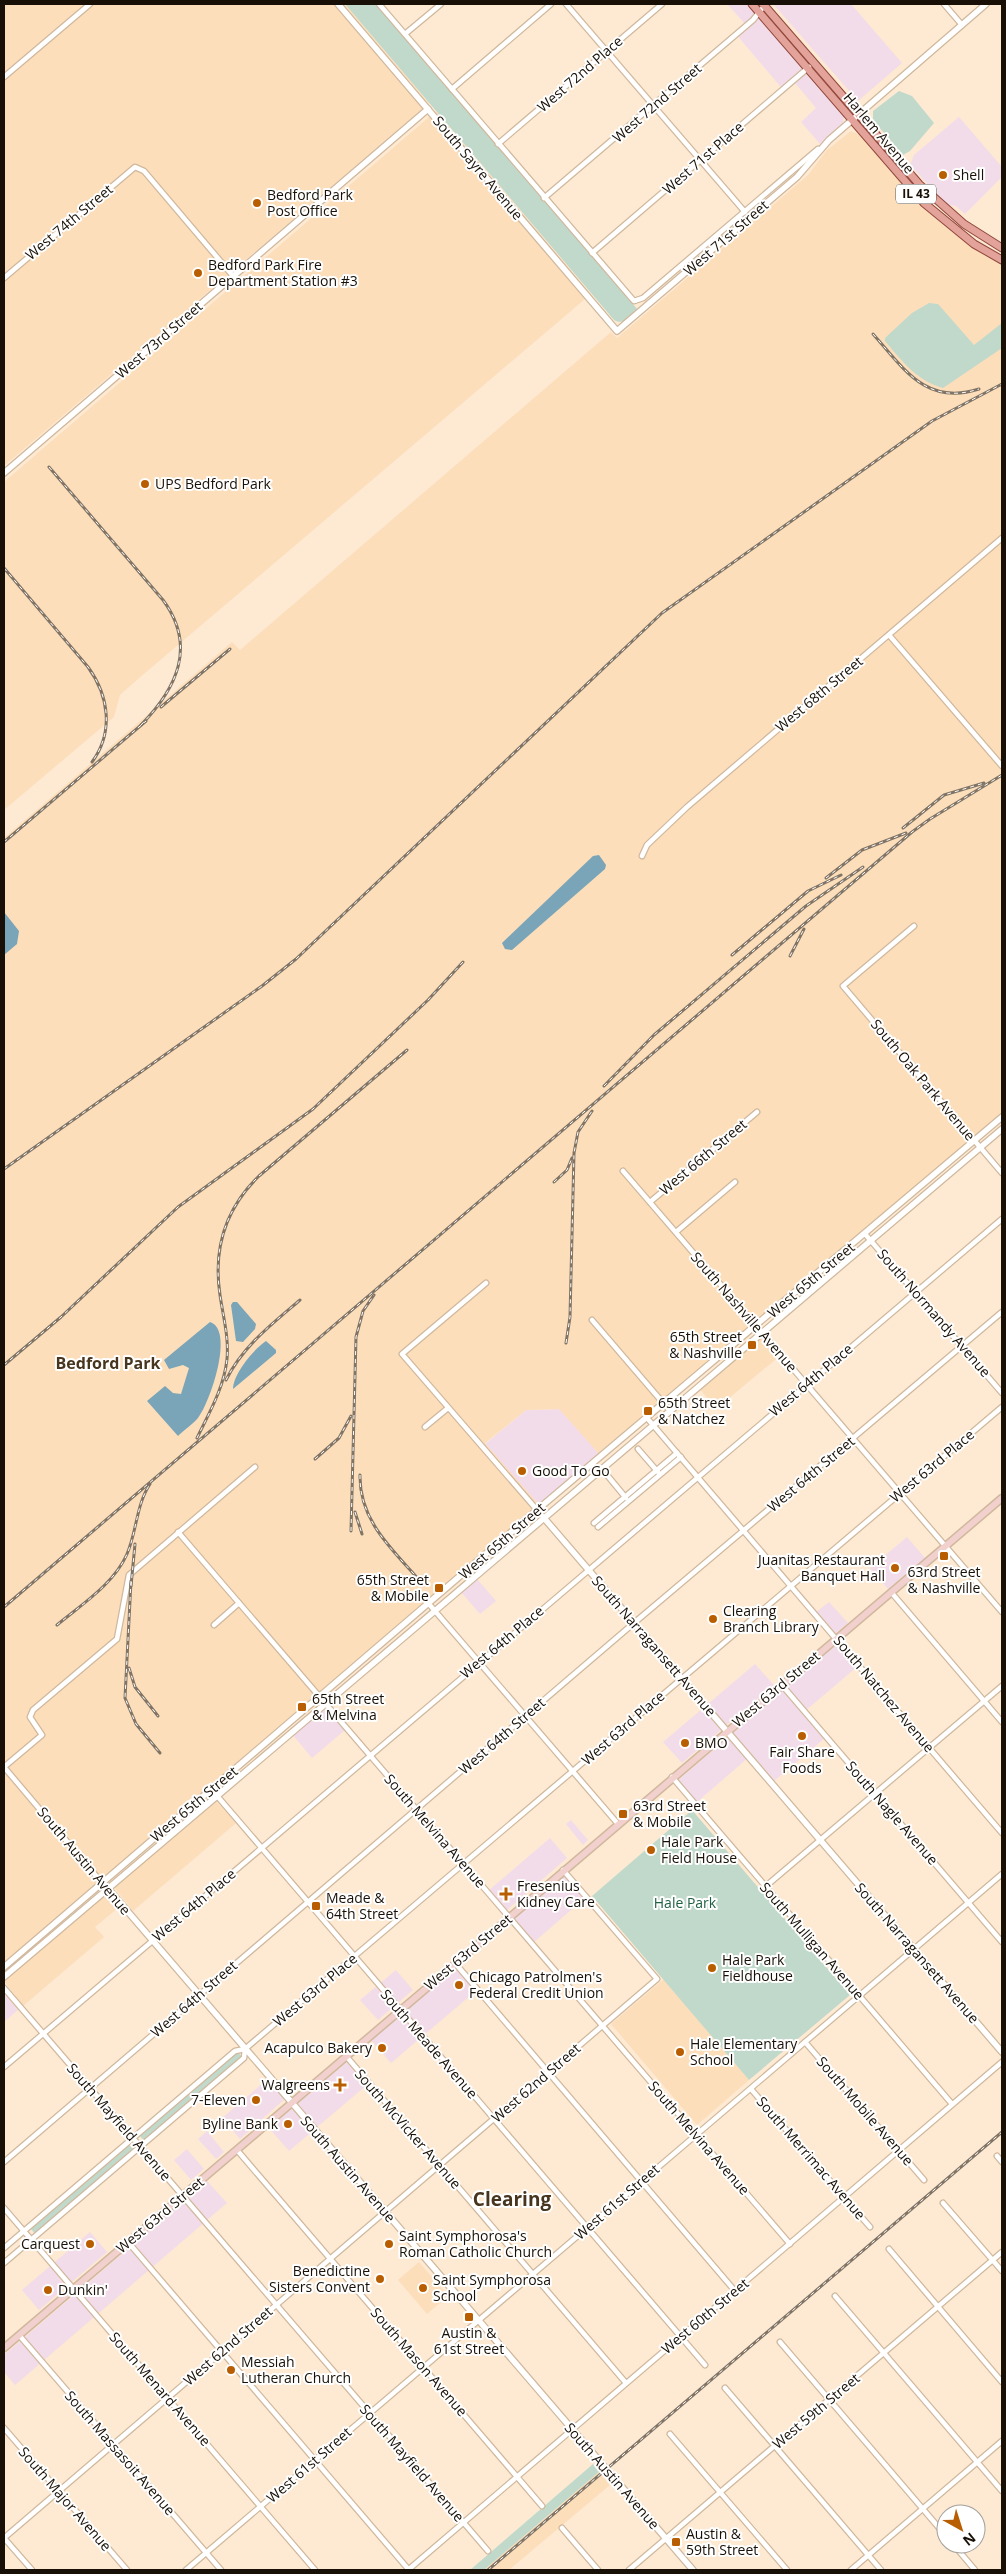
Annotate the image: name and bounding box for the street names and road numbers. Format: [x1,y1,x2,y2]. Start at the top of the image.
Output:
street label: West 72nd Place [533,31,626,116]
street label: West 72nd Street [608,59,705,147]
street label: Harlem Avenue [840,88,919,177]
street label: South Sayre Avenue [429,112,528,224]
street label: West 71st Place [658,117,747,198]
street label: West 74th Street [21,179,116,264]
road number: IL 43 [896,184,936,203]
street label: West 71st Street [679,196,772,280]
street label: West 73rd Street [111,297,206,383]
street label: West 68th Street [771,651,866,736]
street label: South Oak Park Avenue [867,1015,980,1145]
street label: West 66th Street [655,1114,750,1199]
street label: West 65th Street [763,1237,858,1322]
street label: South Normandy Avenue [873,1245,995,1381]
street label: South Nashville Avenue [687,1248,802,1376]
street label: West 64th Place [765,1339,857,1420]
street label: West 63rd Place [886,1425,978,1506]
street label: West 64th Street [763,1431,858,1516]
street label: West 65th Street [455,1498,549,1583]
street label: South Narragansett Avenue [588,1571,721,1720]
street label: West 64th Place [456,1601,548,1682]
street label: South Natchez Avenue [830,1631,939,1756]
street label: West 63rd Street [728,1646,824,1731]
street label: West 63rd Place [577,1686,668,1769]
street label: West 64th Street [455,1693,549,1778]
street label: South Nagle Avenue [842,1757,943,1869]
street label: West 65th Street [146,1761,241,1846]
street label: South Melvina Avenue [381,1770,490,1892]
street label: South Austin Avenue [34,1803,135,1919]
street label: West 64th Place [148,1864,240,1945]
street label: South Mulligan Avenue [756,1878,869,2004]
street label: South Narragansett Avenue [851,1878,984,2027]
street label: West 63rd Street [420,1909,516,1994]
street label: West 63rd Place [269,1949,361,2030]
street label: West 64th Street [147,1956,241,2041]
street label: South Meade Avenue [377,1985,482,2102]
street label: West 62nd Street [487,2039,584,2127]
street label: South Mobile Avenue [813,2052,918,2169]
street label: South Mayfield Avenue [63,2059,176,2185]
street label: South McVicker Avenue [351,2065,466,2193]
street label: South Melvina Avenue [645,2077,754,2199]
street label: South Merrimac Avenue [753,2092,870,2223]
street label: South Austin Avenue [297,2111,400,2226]
street label: West 61st Street [570,2160,663,2244]
street label: West 63rd Street [112,2172,208,2257]
street label: West 60th Street [657,2273,752,2358]
street label: West 62nd Street [179,2302,276,2390]
street label: South Mason Avenue [367,2303,472,2420]
street label: South Menard Avenue [106,2328,215,2450]
street label: West 59th Street [768,2368,863,2453]
street label: South Massasoit Avenue [61,2386,180,2519]
street label: South Mayfield Avenue [356,2400,469,2526]
street label: South Austin Avenue [561,2418,664,2533]
street label: West 61st Street [262,2423,355,2507]
street label: South Major Avenue [15,2443,116,2555]

